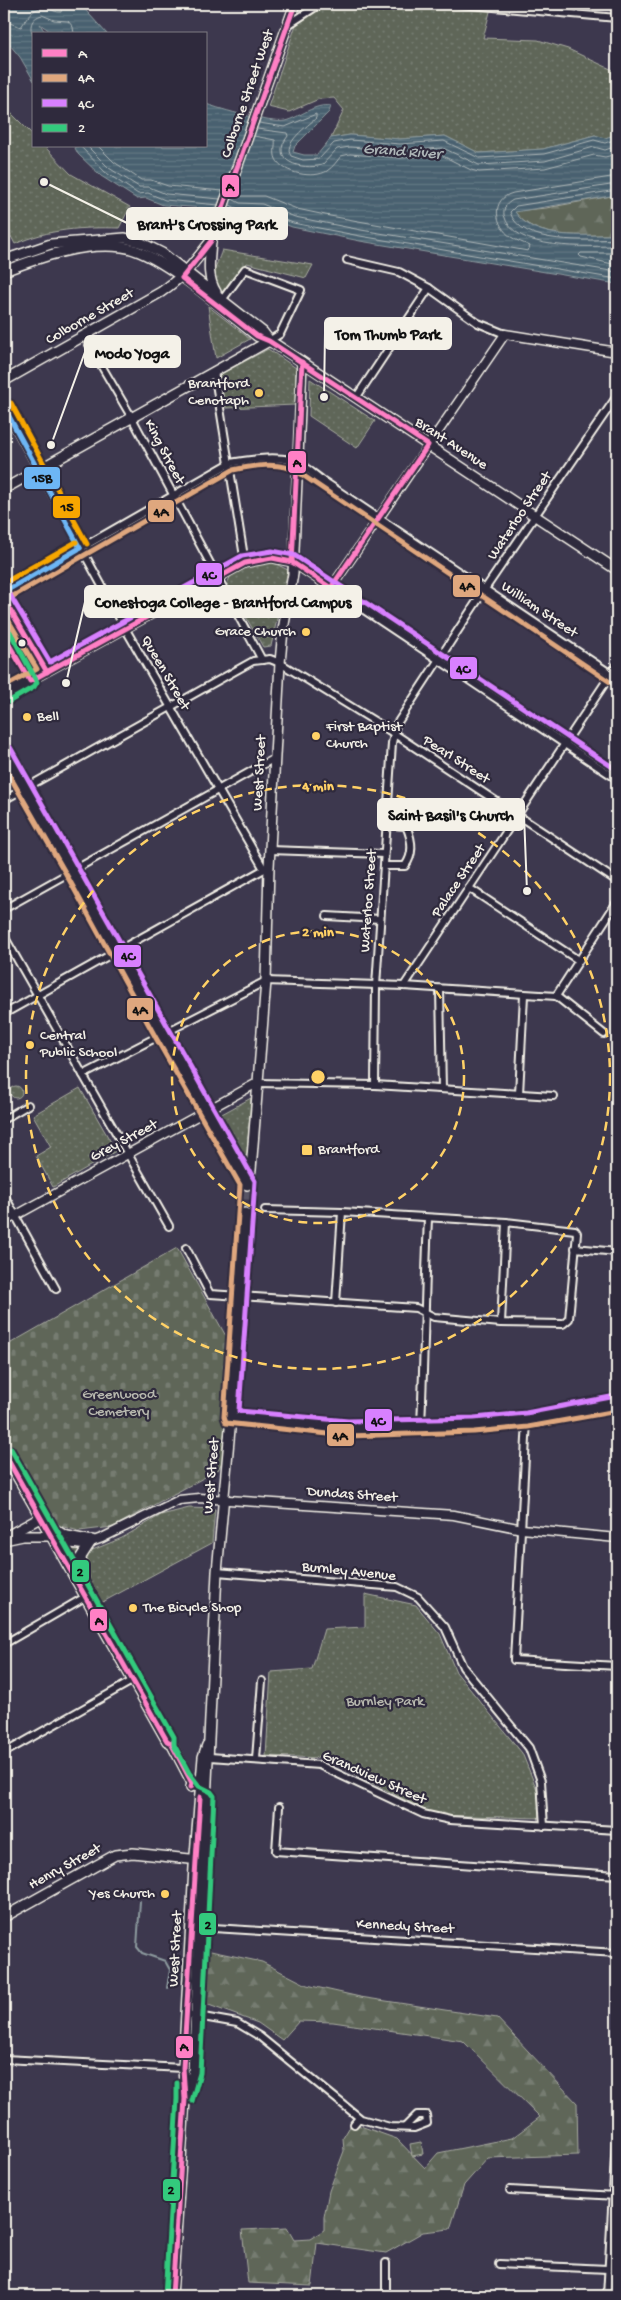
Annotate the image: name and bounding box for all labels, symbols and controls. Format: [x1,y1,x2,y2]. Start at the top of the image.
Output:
street label: Colborne Street West [218,26,279,160]
legend [32,32,208,148]
text: A [78,46,88,64]
text: 4A [78,70,95,88]
text: 4C [78,96,94,114]
text: 2 [78,120,85,138]
water label: Grand River [362,141,445,165]
line badge: A [221,174,240,198]
text: A [225,180,236,197]
callout: Brant's Crossing Park [127,208,287,239]
text: Brant's Crossing Park [136,217,279,236]
street label: Colborne Street [43,284,139,349]
callout: Tom Thumb Park [325,318,451,349]
text: Tom Thumb Park [333,327,443,346]
callout: Modo Yoga [85,336,180,367]
text: Modo Yoga [95,346,170,365]
place label: Brantford Cenotaph [187,375,250,410]
marker: Brantford Cenotaph [253,387,265,399]
street label: Brant Avenue [410,413,491,474]
street label: King Street [139,417,189,489]
line badge: A [287,450,307,474]
text: A [292,456,303,473]
line badge: 15B [23,466,61,490]
street label: Waterloo Street [484,467,557,564]
text: 15B [31,471,53,488]
line badge: 15 [52,495,81,519]
line badge: 4A [147,499,175,523]
text: 15 [59,500,74,517]
text: 4A [153,505,170,522]
line badge: 4C [195,562,223,586]
text: 4C [201,568,218,585]
line badge: 4A [452,574,481,598]
street label: William Street [497,578,582,643]
text: 4A [459,579,476,596]
callout: Conestoga College - Brantford Campus [85,586,361,617]
text: Conestoga College - Brantford Campus [94,594,352,614]
place label: Grace Church [215,623,296,641]
marker: Grace Church [300,626,312,638]
street label: Queen Street [136,632,195,715]
unlabelled marker [17,638,27,648]
line badge: 4C [449,656,478,680]
text: 4C [455,662,472,679]
place label: Bell [36,708,59,726]
marker: Bell [21,711,33,723]
place label: First Baptist Church [325,718,404,753]
marker: First Baptist Church [310,730,322,742]
street label: Pearl Street [418,731,495,789]
street label: West Street [249,733,271,811]
text: 4 min [301,778,335,796]
callout: Saint Basil's Church [378,799,524,830]
text: Saint Basil's Church [388,808,514,827]
street label: Palace Street [427,839,491,922]
street label: Waterloo Street [356,847,382,953]
text: 2 min [302,924,335,942]
line badge: 4C [113,944,142,968]
text: 4C [120,949,137,966]
line badge: 4A [126,997,154,1021]
text: 4A [132,1003,149,1020]
place label: Central Public School [39,1027,117,1062]
marker: Central Public School [24,1039,36,1051]
centre of rings [309,1068,327,1086]
street label: Grey Street [87,1115,162,1166]
place label: Brantford [317,1141,380,1159]
marker: Brantford [300,1143,314,1157]
park label: Greenwood Cemetery [82,1386,157,1421]
line badge: 4C [364,1408,393,1432]
text: 4C [370,1414,387,1431]
line badge: 4A [326,1423,355,1447]
text: 4A [332,1429,349,1446]
street label: West Street [200,1436,224,1514]
street label: Dundas Street [305,1483,399,1507]
street label: Burnley Avenue [300,1558,397,1586]
line badge: 2 [71,1559,90,1583]
text: 2 [77,1565,84,1582]
place label: The Bicycle Shop [142,1599,242,1617]
marker: The Bicycle Shop [127,1602,139,1614]
line badge: A [89,1608,108,1632]
text: A [94,1614,105,1631]
park label: Burnley Park [345,1693,425,1711]
street label: Grandview Street [319,1747,430,1810]
street label: Henry Street [26,1839,106,1894]
place label: Yes Church [88,1885,155,1903]
marker: Yes Church [159,1888,171,1900]
street label: West Street [165,1909,187,1987]
line badge: 2 [198,1912,217,1936]
street label: Kennedy Street [356,1915,456,1939]
text: 2 [205,1918,212,1935]
line badge: A [175,2035,194,2059]
text: A [179,2040,190,2057]
line badge: 2 [162,2178,181,2202]
text: 2 [168,2183,175,2200]

